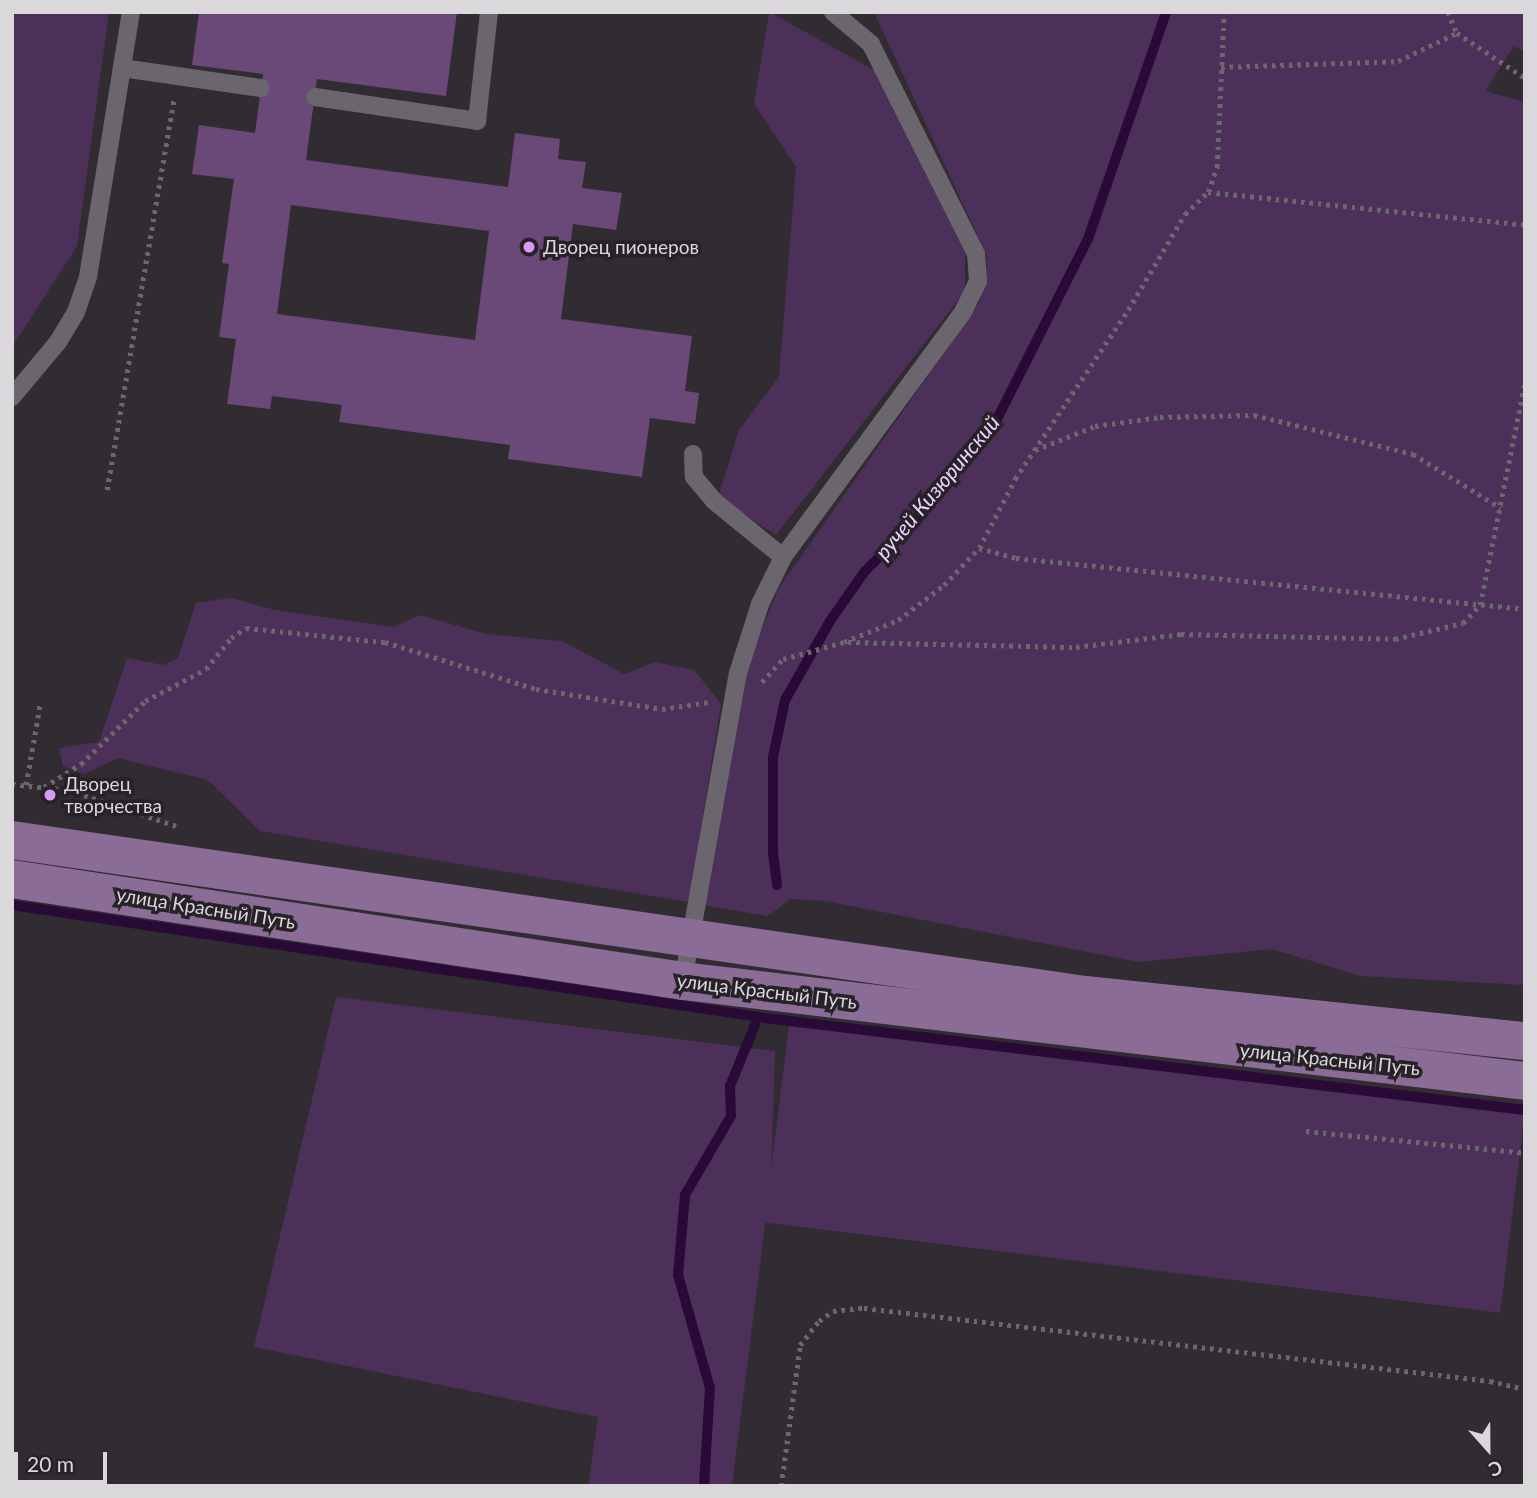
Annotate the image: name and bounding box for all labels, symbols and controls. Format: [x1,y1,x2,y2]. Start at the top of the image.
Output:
place label: Дворец пионеров [543,236,699,258]
marker: Дворец пионеров [521,239,537,255]
water label: ручей Кизюринский [870,410,1004,564]
place label: Дворец творчества [64,773,162,817]
marker: Дворец творчества [42,787,58,803]
street label: улица Красный Путь [115,883,297,933]
street label: улица Красный Путь [676,969,858,1013]
street label: улица Красный Путь [1239,1038,1421,1080]
north arrow [1453,1414,1523,1484]
scale bar [18,1438,110,1482]
text: 20 m [27,1451,74,1476]
text: С [1486,1456,1506,1482]

